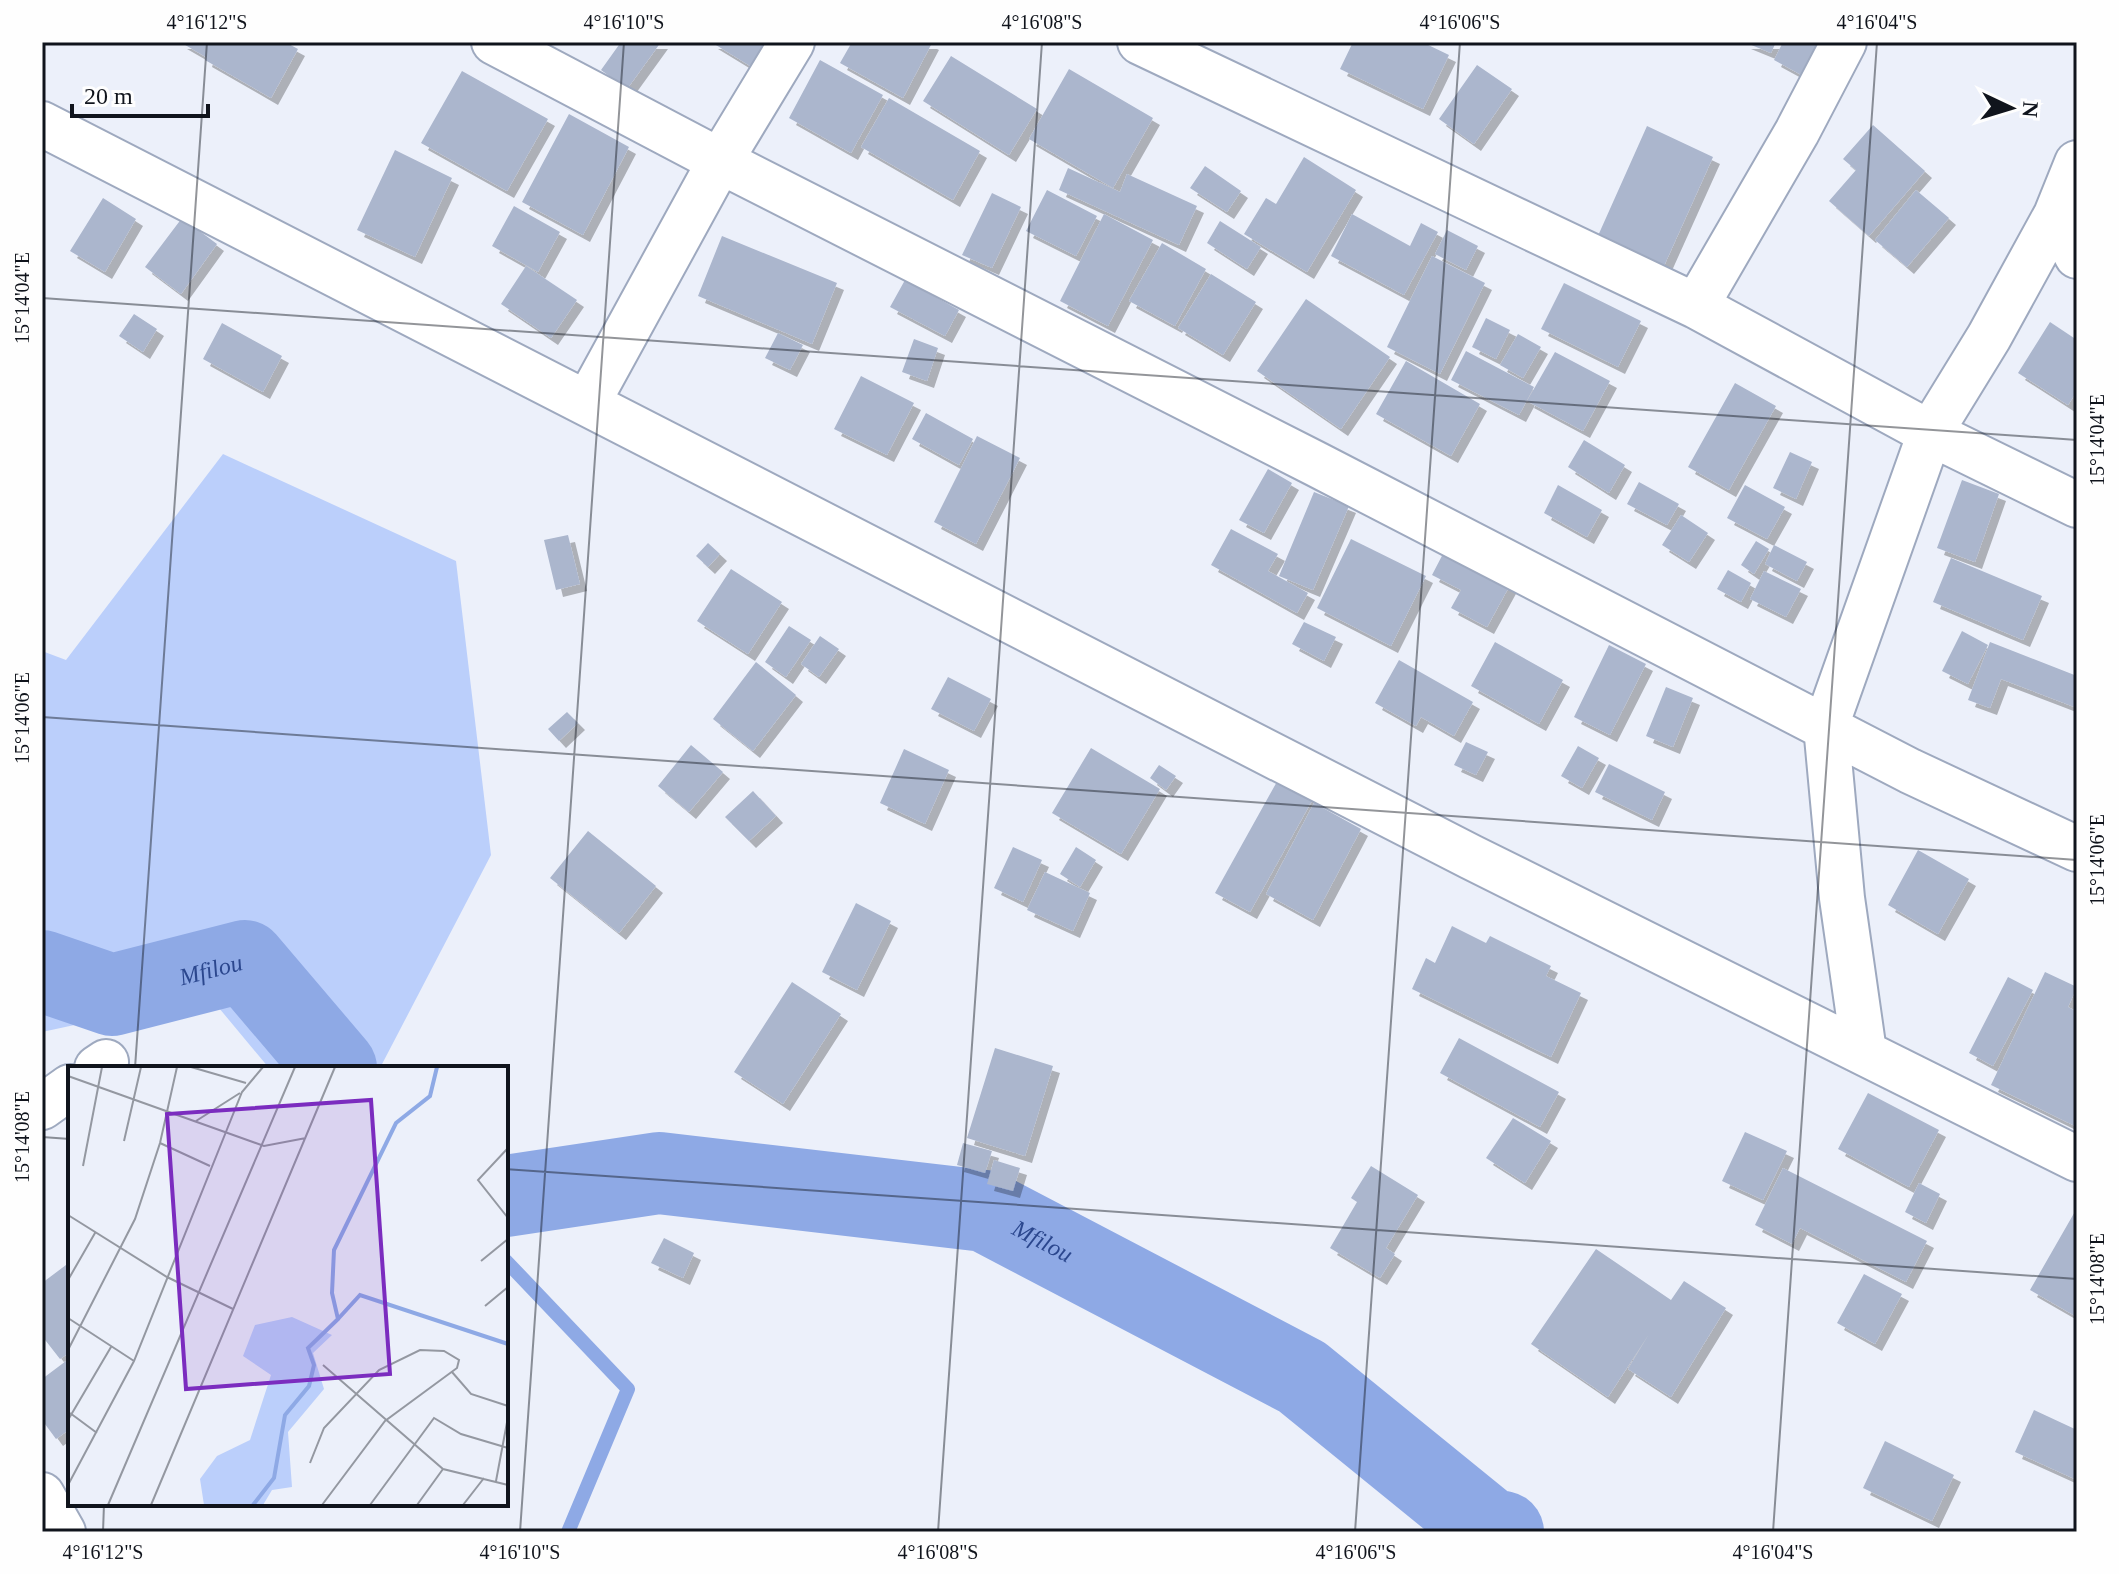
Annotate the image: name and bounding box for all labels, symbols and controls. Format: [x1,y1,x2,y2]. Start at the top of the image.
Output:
text: 4°16'12"S [167,11,247,33]
text: 4°16'10"S [584,11,664,33]
text: 4°16'08"S [1002,11,1082,33]
text: 4°16'06"S [1420,11,1500,33]
text: 4°16'04"S [1837,11,1917,33]
scale bar [72,68,208,118]
north arrow [1971,68,2051,148]
text: 20 m [84,83,133,109]
text: N [2017,101,2043,118]
text: 15°14'04"E [11,252,33,344]
text: 15°14'04"E [2086,394,2108,486]
text: 15°14'06"E [11,672,33,764]
text: 15°14'06"E [2086,814,2108,906]
water label: Mfilou [176,949,245,991]
inset map [68,1066,508,1506]
text: 15°14'08"E [11,1091,33,1183]
water label: Mfilou [1007,1214,1077,1268]
text: 15°14'08"E [2086,1233,2108,1325]
text: 4°16'12"S [63,1541,143,1563]
text: 4°16'10"S [480,1541,560,1563]
text: 4°16'08"S [898,1541,978,1563]
text: 4°16'06"S [1316,1541,1396,1563]
text: 4°16'04"S [1733,1541,1813,1563]

